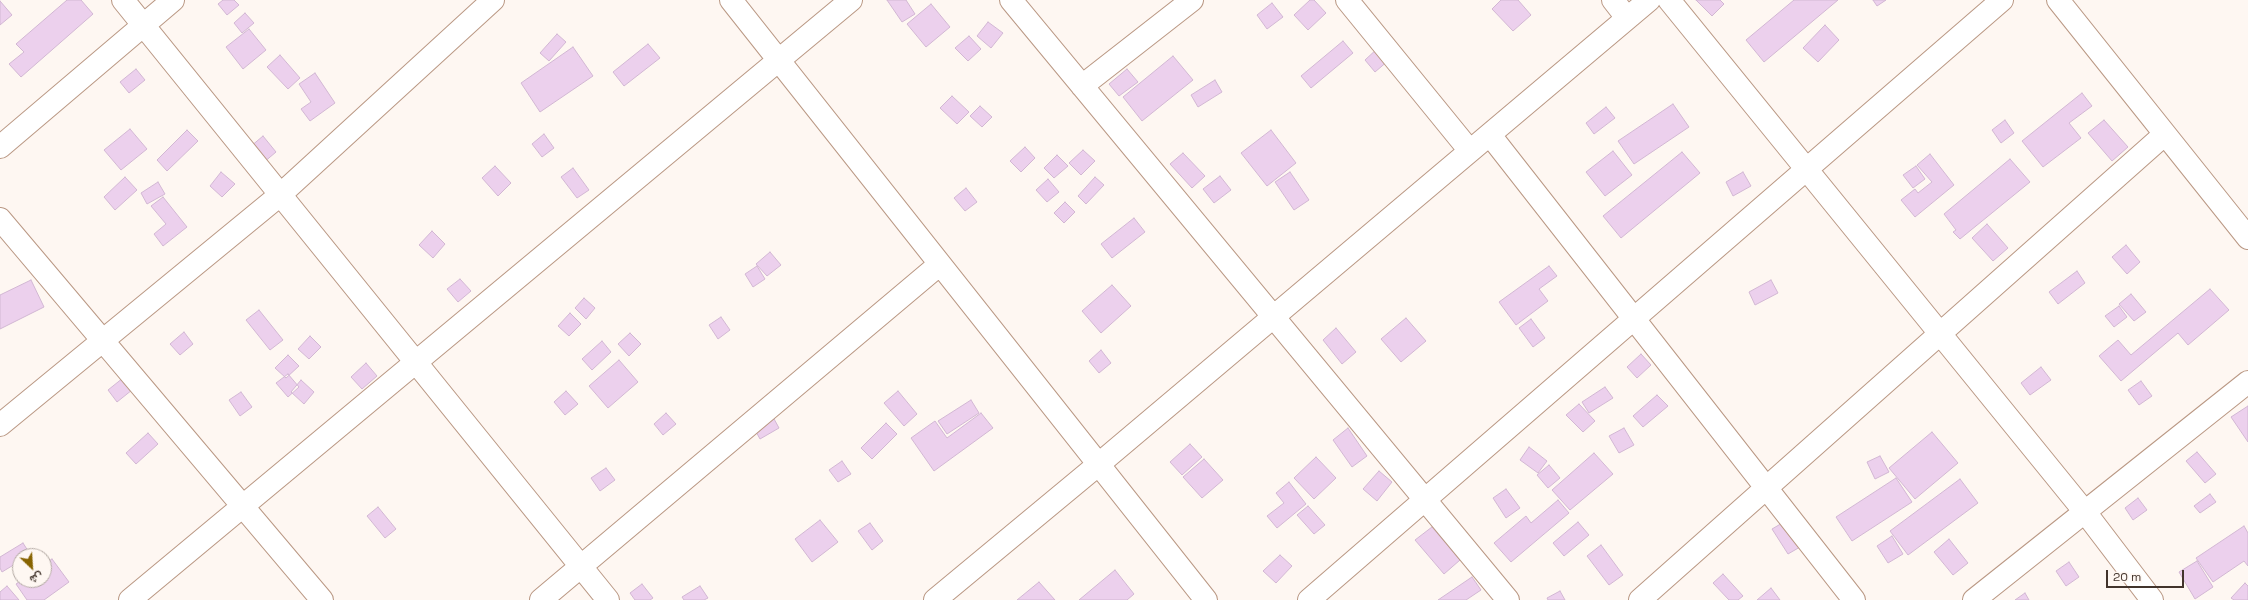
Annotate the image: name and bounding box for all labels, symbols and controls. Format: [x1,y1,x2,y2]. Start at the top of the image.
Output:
north arrow [12,548,52,588]
scale bar [2108,562,2186,588]
text: ش [28,569,46,587]
text: 20 m [2113,569,2141,585]

